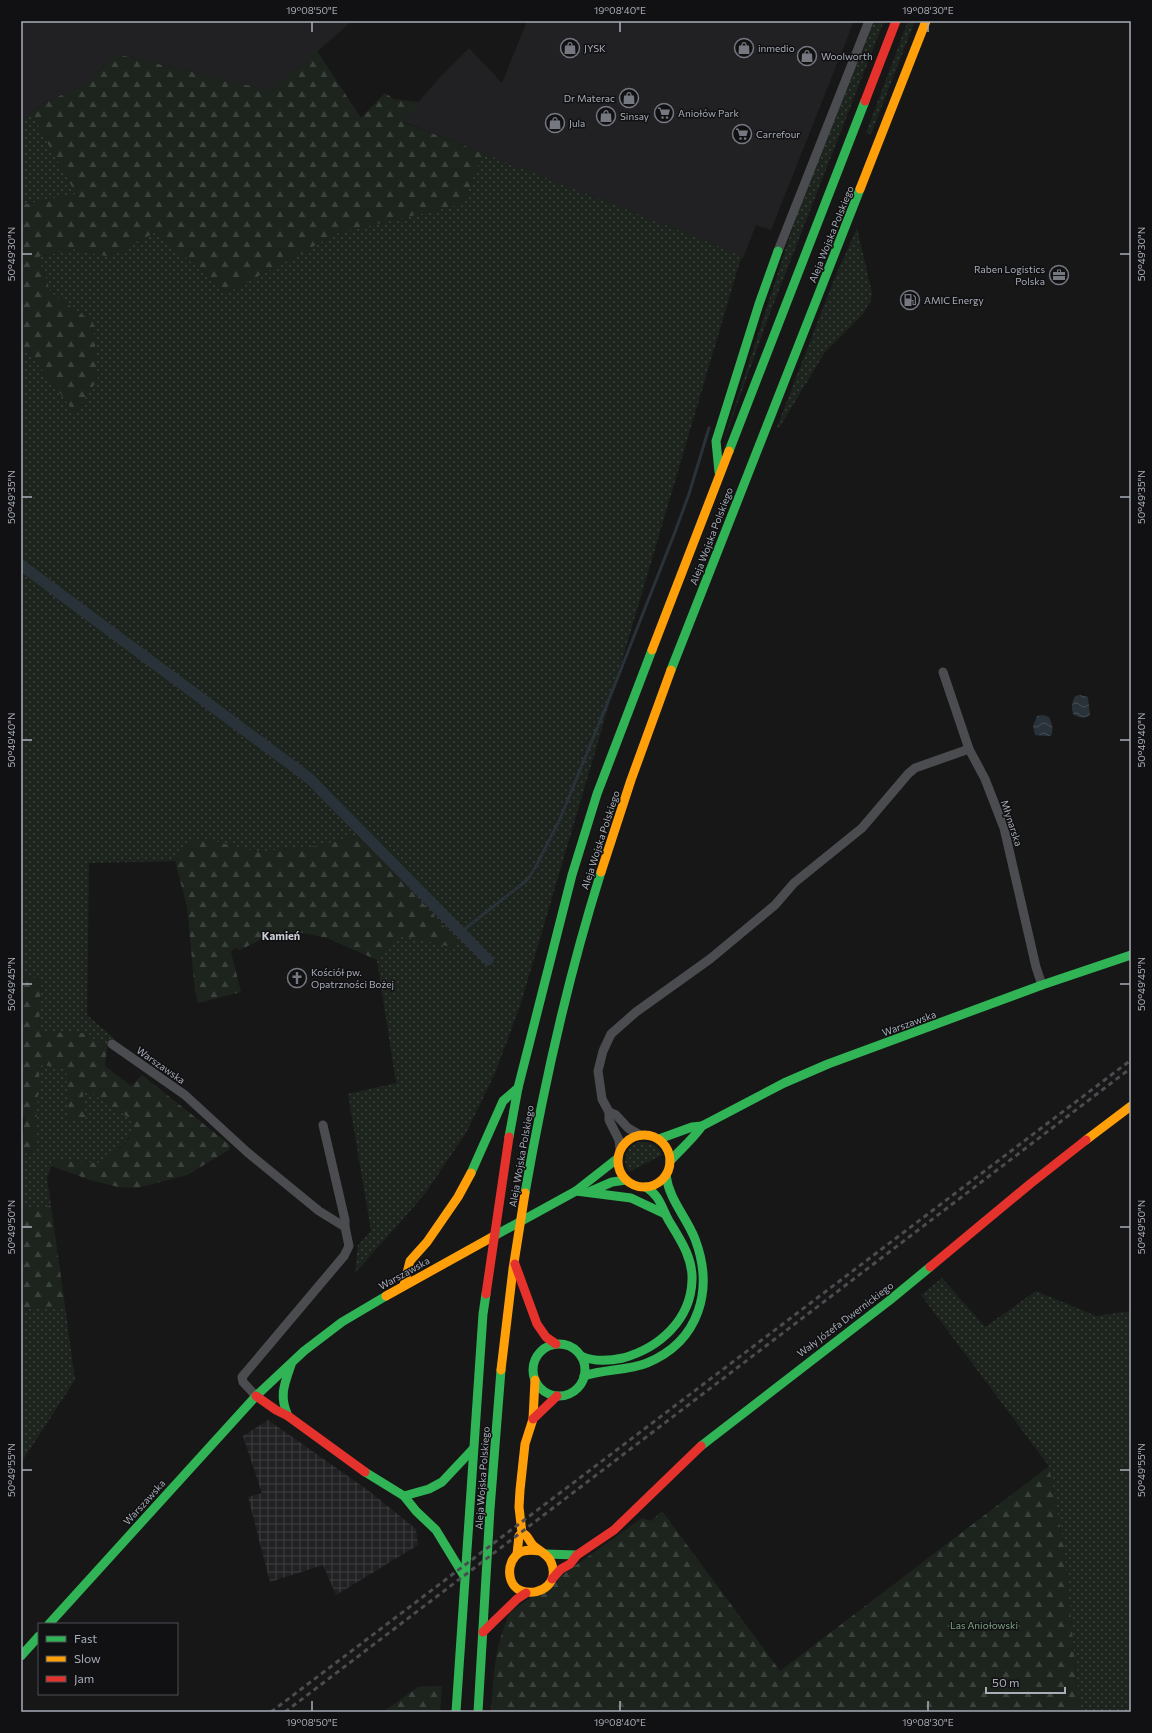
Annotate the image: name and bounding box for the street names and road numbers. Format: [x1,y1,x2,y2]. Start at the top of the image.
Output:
street label: Aleja Wojska Polskiego [806,184,856,284]
street label: Aleja Wojska Polskiego [687,486,735,586]
street label: Aleja Wojska Polskiego [578,789,622,891]
street label: Młynarska [999,798,1025,848]
street label: Warszawska [880,1008,938,1038]
street label: Warszawska [134,1044,188,1086]
street label: Aleja Wojska Polskiego [506,1104,536,1208]
street label: Warszawska [376,1254,432,1292]
street label: Wały Józefa Dwernickiego [795,1279,895,1359]
street label: Aleja Wojska Polskiego [472,1426,492,1530]
street label: Warszawska [121,1477,167,1527]

